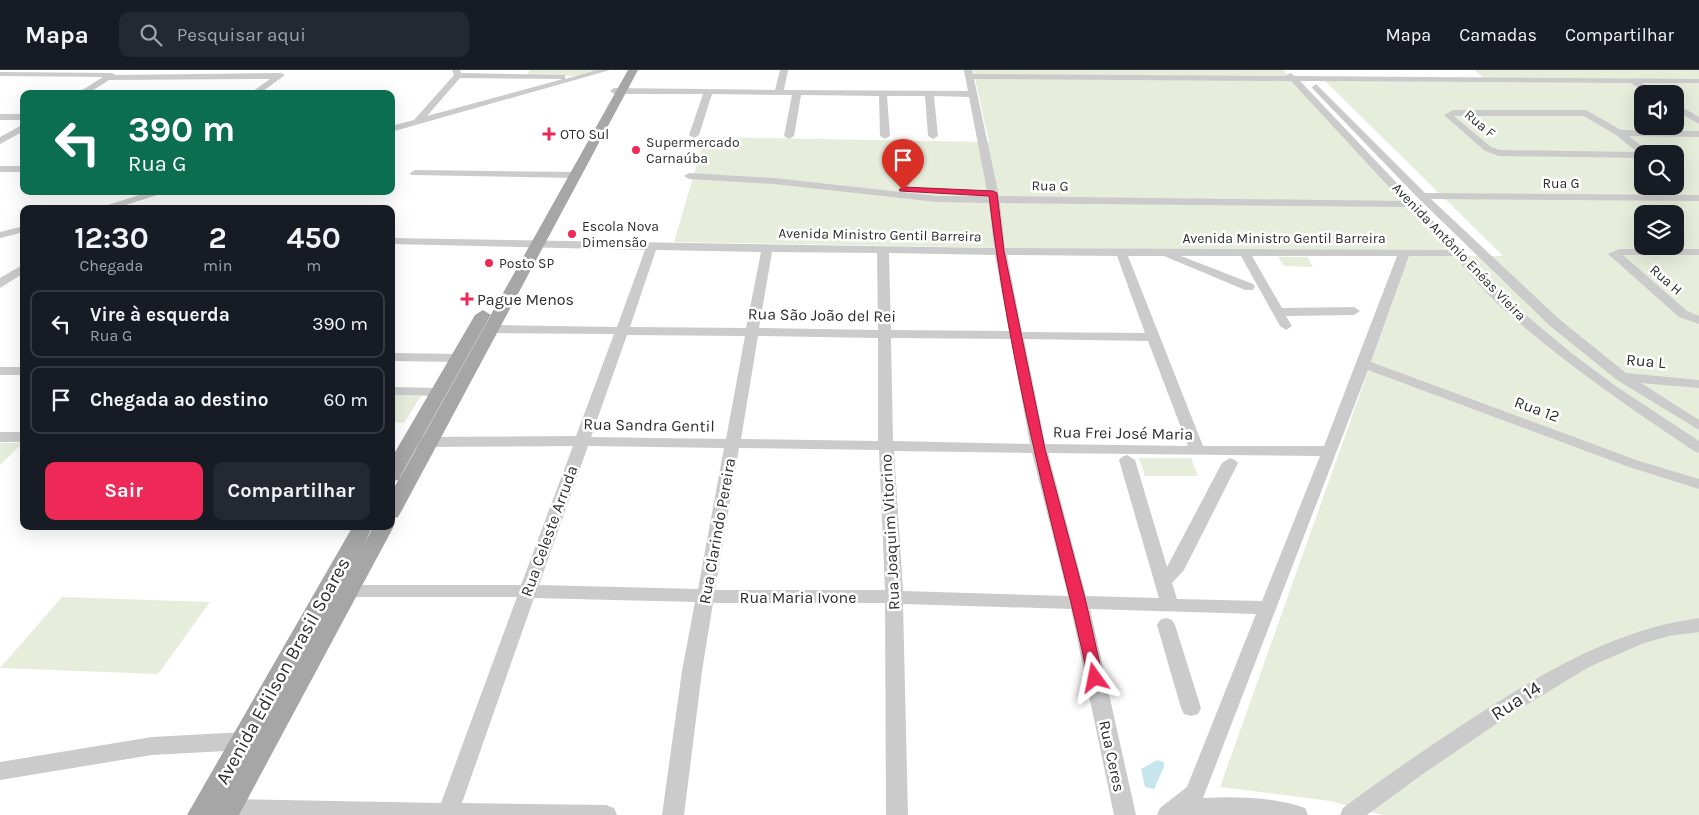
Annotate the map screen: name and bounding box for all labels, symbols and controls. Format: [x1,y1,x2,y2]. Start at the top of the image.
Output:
search box [119,12,469,57]
text: Mapa [25,21,89,49]
icon: search [137,21,165,49]
text: Pesquisar aqui [177,24,306,46]
text: Mapa [1386,24,1431,46]
text: Camadas [1459,24,1537,46]
text: Compartilhar [1565,24,1674,46]
map controls [1634,85,1684,255]
button: sound [1634,85,1684,135]
street label: Rua F [1461,106,1499,142]
text: 390 m [128,109,235,150]
icon: left [45,110,110,175]
place label: OTO Sul [560,126,609,143]
marker: OTO Sul [542,127,556,141]
place label: Supermercado Carnaúba [646,134,740,167]
pin [882,139,924,190]
marker: Supermercado Carnaúba [630,144,642,156]
button: search [1634,145,1684,195]
icon: arrive [889,146,917,174]
text: Rua G [128,151,186,177]
street label: Rua G [1542,175,1580,192]
street label: Rua G [1031,177,1069,195]
street label: Avenida Antônio Enéas Vieira [1389,180,1529,324]
button: layers [1634,205,1684,255]
place label: Escola Nova Dimensão [582,218,659,251]
text: 12:30 [74,220,149,256]
text: 2 [209,220,227,256]
text: 450 [287,220,341,256]
street label: Avenida Ministro Gentil Barreira [778,225,982,245]
marker: Escola Nova Dimensão [566,228,578,240]
street label: Avenida Ministro Gentil Barreira [1182,230,1386,247]
place label: Posto SP [499,255,554,272]
text: Chegada [80,256,143,275]
text: min [203,256,232,275]
text: m [306,256,321,275]
marker: Posto SP [483,257,495,269]
street label: Rua H [1646,261,1686,299]
place label: Pague Menos [477,290,574,309]
marker: Pague Menos [461,293,473,305]
text: Vire à esquerda [90,304,230,326]
street label: Rua São João del Rei [748,304,896,326]
icon: left [47,310,75,338]
text: 390 m [312,313,368,335]
text: Rua G [90,326,132,345]
street label: Rua L [1625,350,1667,372]
icon: arrive [47,386,75,414]
text: Chegada ao destino [90,389,268,411]
text: 60 m [324,389,368,411]
street label: Rua 12 [1512,392,1562,426]
street label: Rua Sandra Gentil [583,414,715,436]
street label: Rua Frei José Maria [1053,422,1193,444]
street label: Rua Joaquim Vitorino [876,454,904,610]
street label: Rua Clarindo Pereira [695,457,739,605]
button: Sair [45,462,203,520]
button: Compartilhar [213,462,370,520]
street label: Rua Celeste Arruda [516,463,582,599]
street label: Avenida Edilson Brasil Soares [211,554,355,788]
street label: Rua Maria Ivone [740,588,856,607]
position arrow [1068,651,1120,703]
street label: Rua 14 [1487,677,1545,725]
street label: Rua Ceres [1095,719,1129,793]

